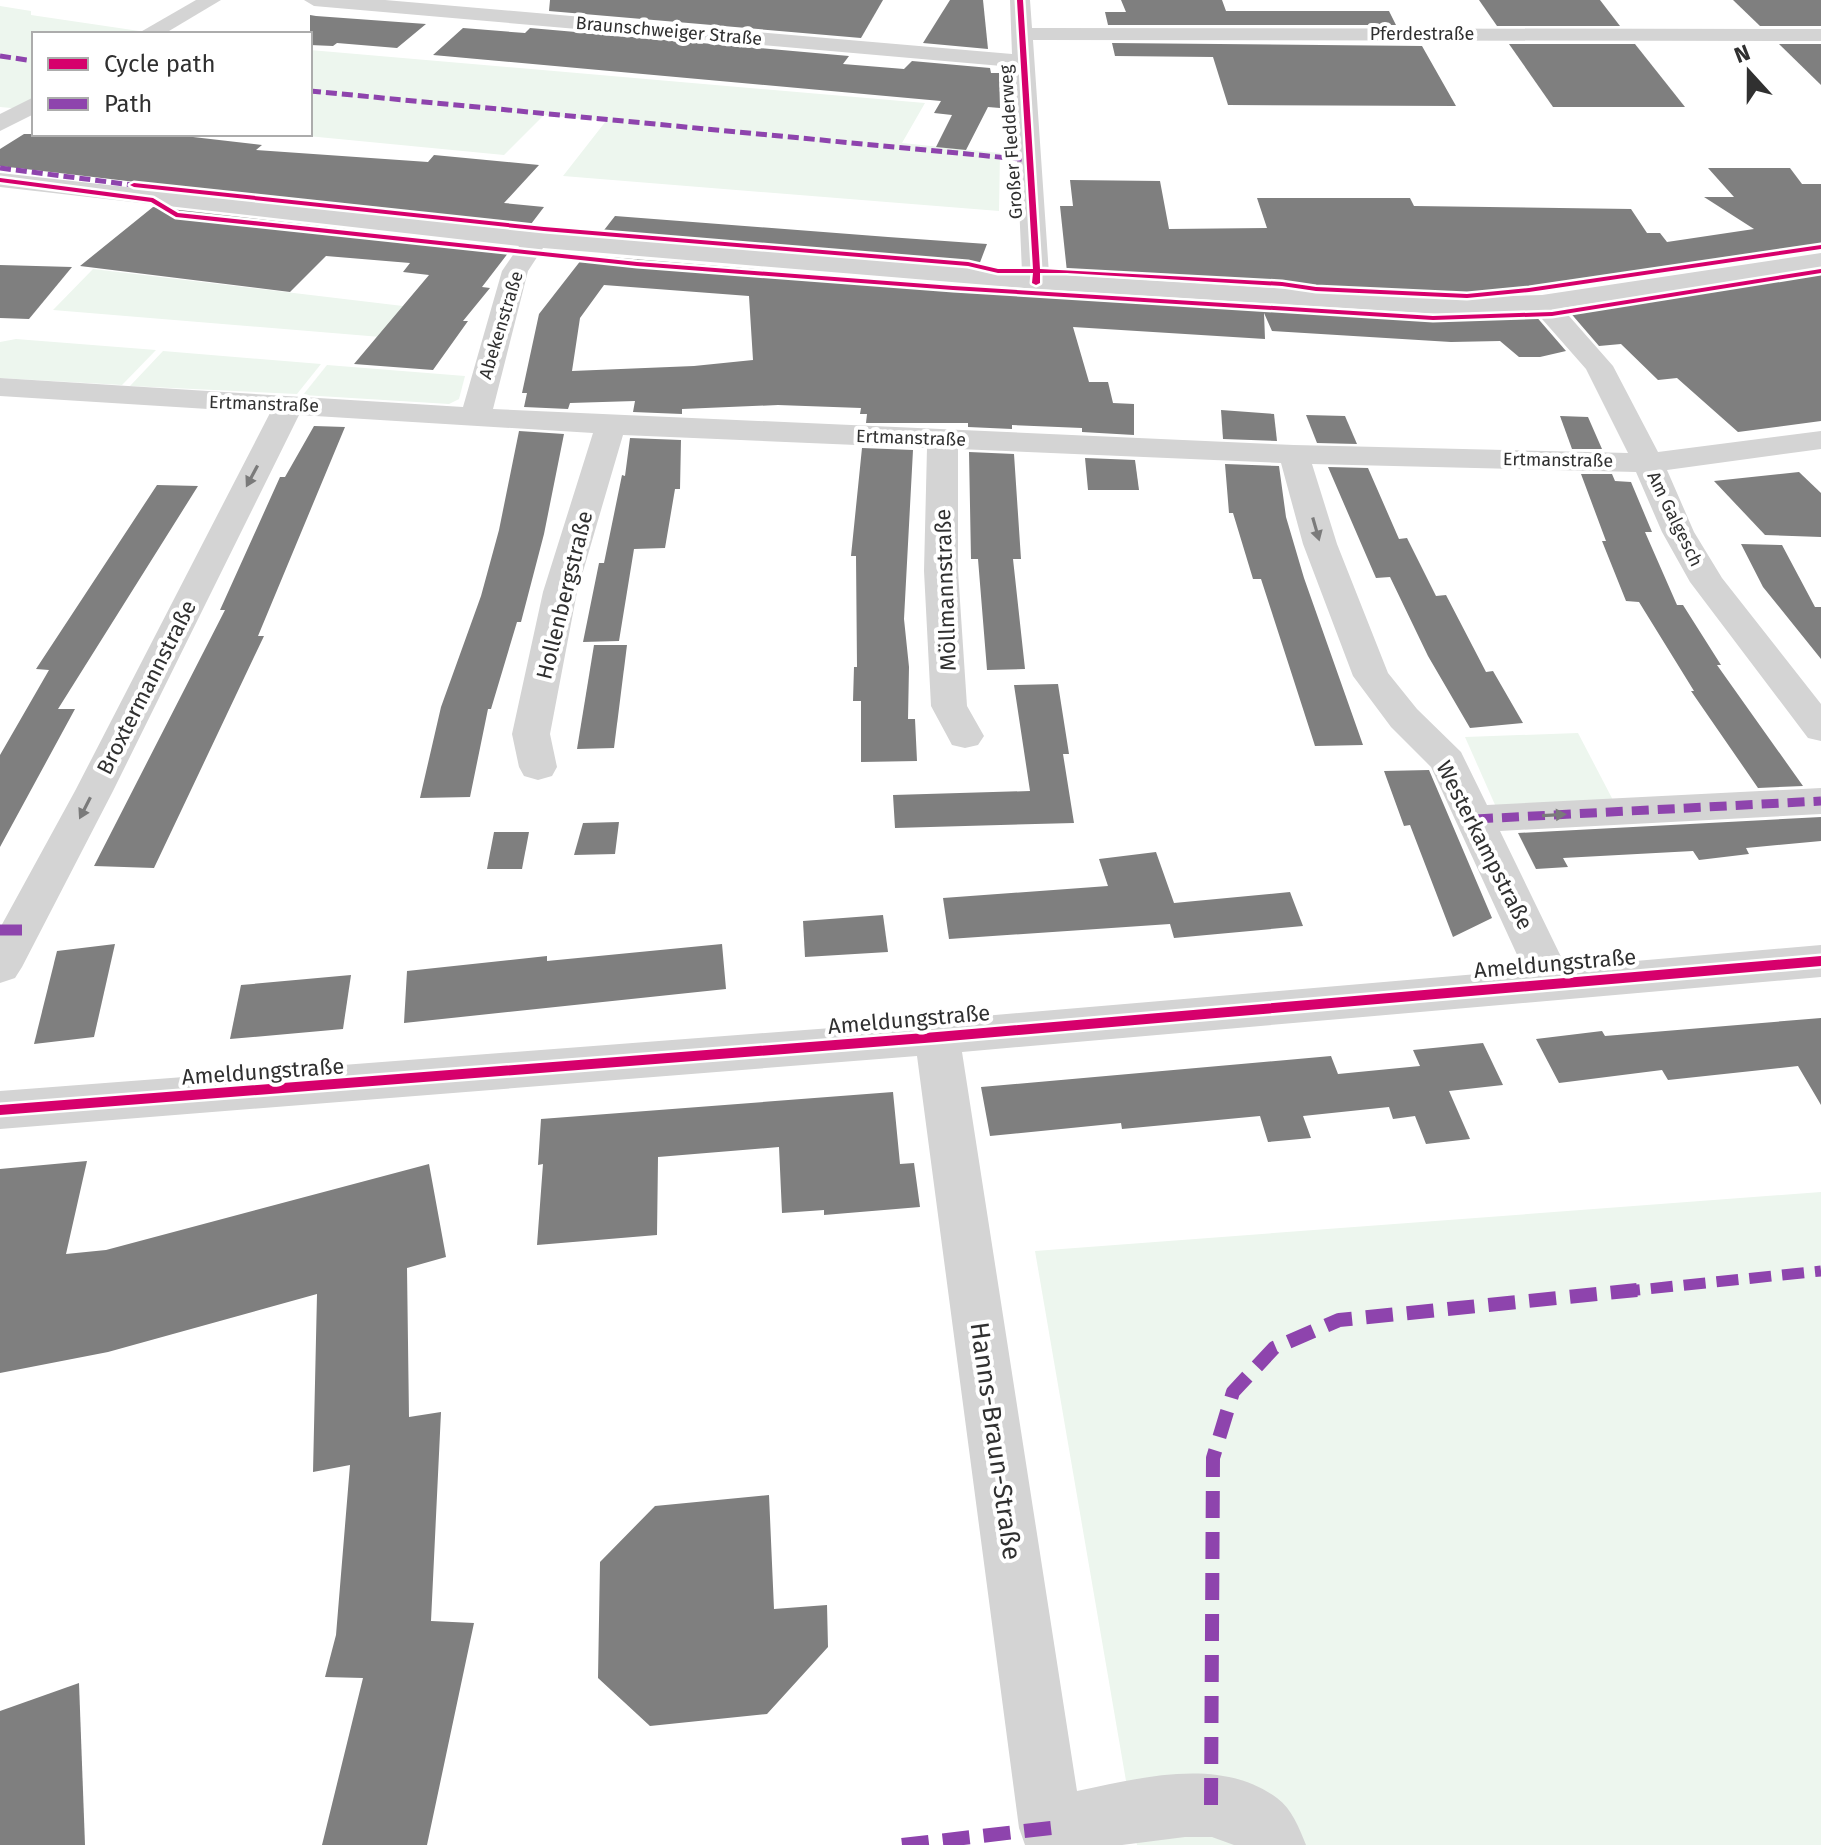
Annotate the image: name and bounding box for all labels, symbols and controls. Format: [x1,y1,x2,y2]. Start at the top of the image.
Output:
street label: Braunschweiger Straße [575,12,763,50]
street label: Pferdestraße [1370,23,1474,45]
legend [32,32,312,136]
north arrow [1709,32,1789,112]
text: N [1730,39,1754,69]
text: Cycle path [104,50,216,78]
street label: Großer Fledderweg [995,64,1027,220]
text: Path [104,90,152,118]
street label: Abekenstraße [474,268,528,382]
street label: Ertmanstraße [209,391,319,417]
street label: Ertmanstraße [856,425,966,451]
street label: Ertmanstraße [1503,448,1613,472]
one-way arrow [246,464,259,487]
street label: Am Galgesch [1642,468,1708,570]
street label: Hollenbergstraße [530,508,599,682]
street label: Möllmannstraße [929,508,962,672]
one-way arrow [1310,516,1322,541]
street label: Broxtermannstraße [91,595,202,779]
street label: Westerkampstraße [1430,756,1539,934]
one-way arrow [78,796,91,819]
one-way arrow [1542,809,1567,822]
street label: Ameldungstraße [1473,943,1637,984]
street label: Ameldungstraße [827,999,991,1040]
street label: Ameldungstraße [181,1052,345,1091]
street label: Hanns-Braun-Straße [963,1320,1028,1562]

